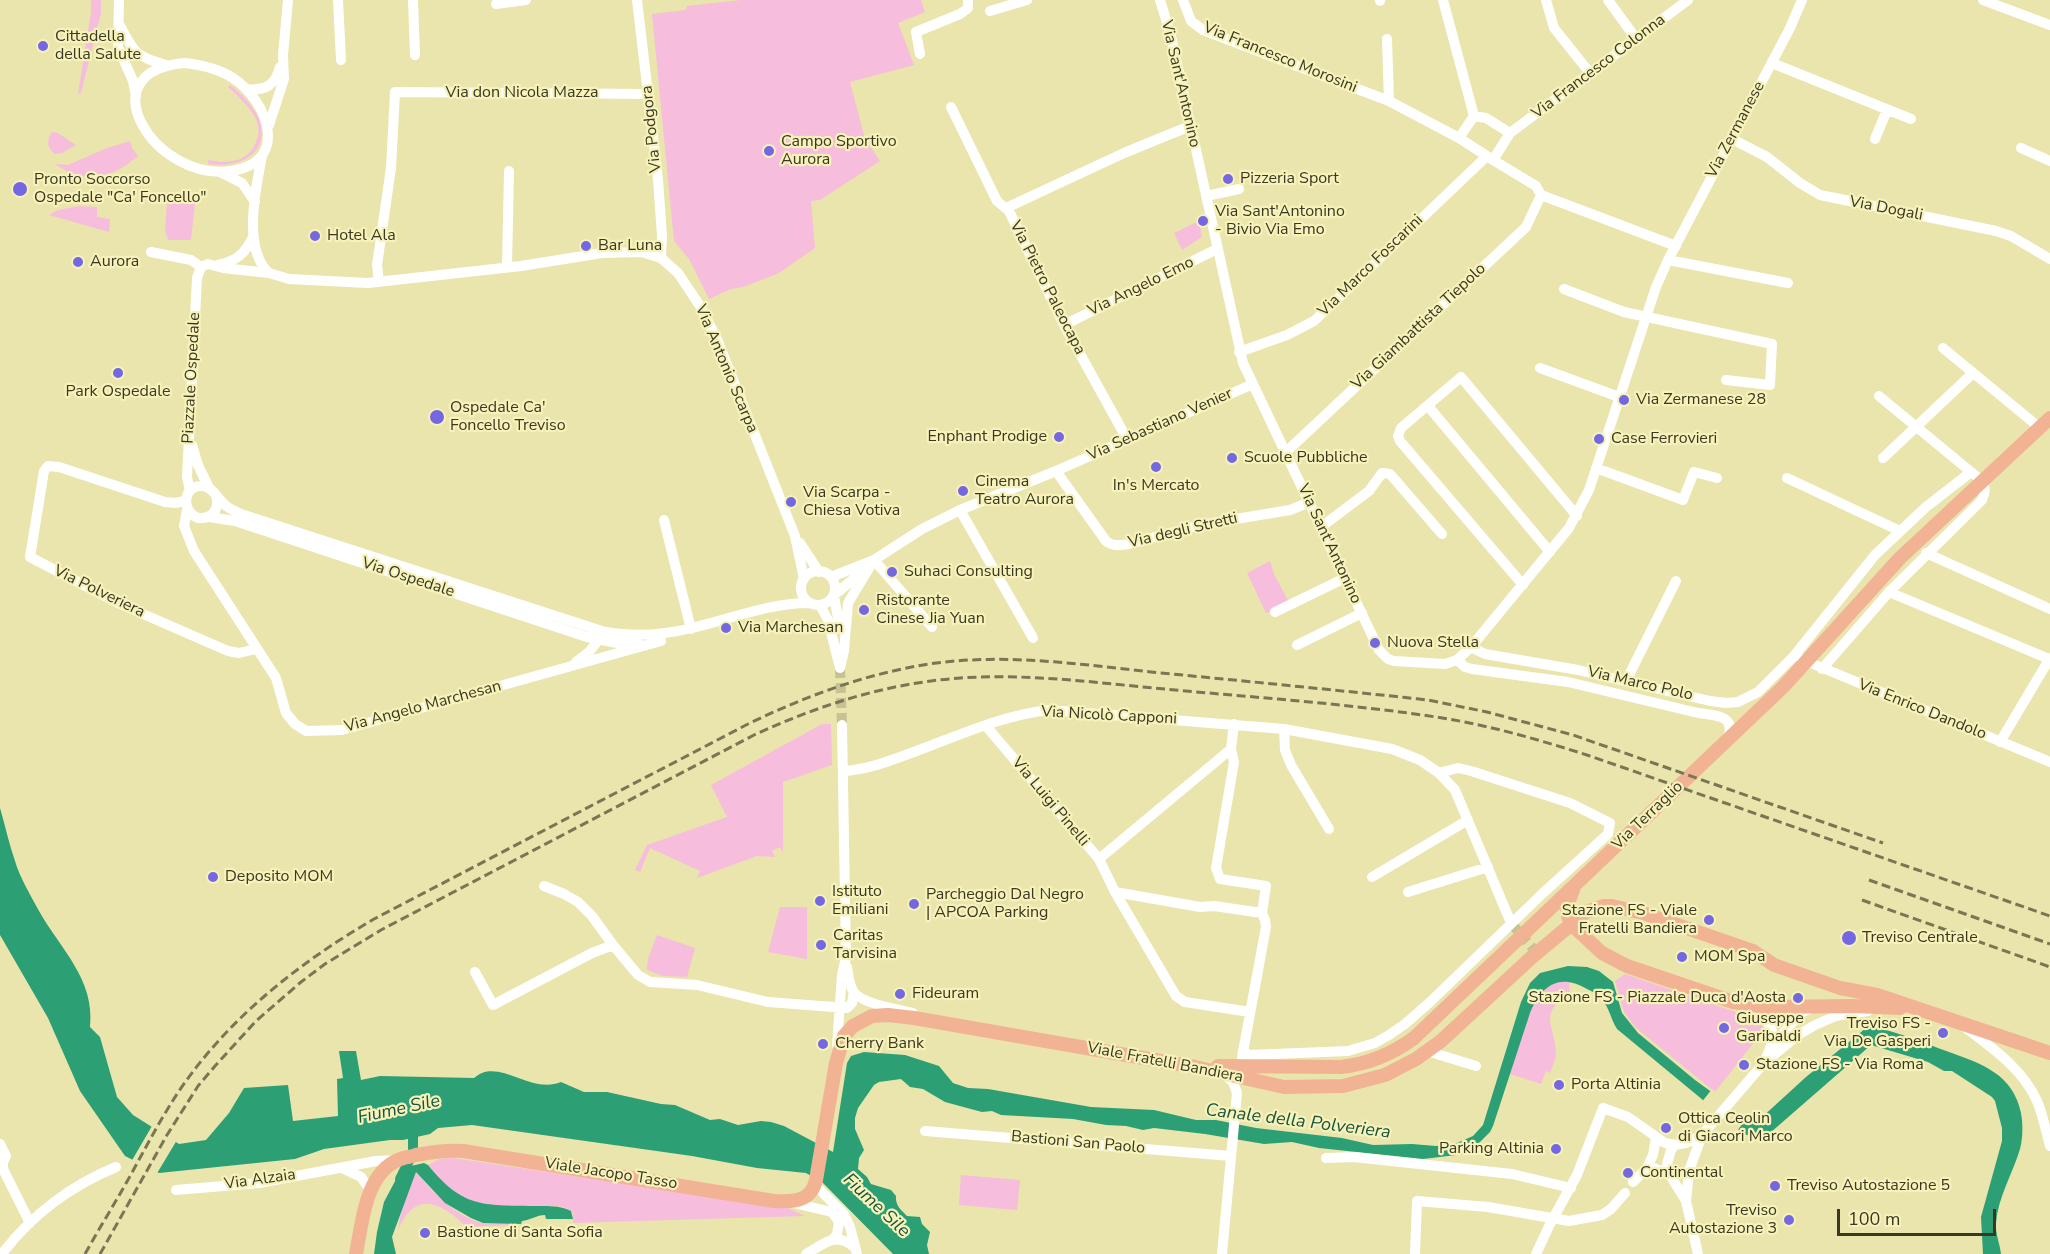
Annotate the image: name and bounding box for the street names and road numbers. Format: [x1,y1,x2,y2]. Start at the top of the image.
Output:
street label: Via Francesco Colonna [1528,11,1670,123]
street label: Via Francesco Morosini [1200,18,1360,98]
street label: Via Sant'Antonino [1156,19,1204,149]
street label: Via Zermanese [1702,78,1770,182]
street label: Via don Nicola Mazza [445,83,599,103]
street label: Via Podgora [638,84,666,174]
street label: Via Dogali [1848,192,1924,226]
street label: Via Marco Foscarini [1315,211,1427,321]
street label: Via Pietro Paleocapa [1005,218,1089,358]
street label: Via Angelo Emo [1085,253,1197,321]
street label: Via Giambattista Tiepolo [1348,260,1490,394]
street label: Via Antonio Scarpa [690,302,762,436]
street label: Piazzale Ospedale [179,312,205,444]
street label: Via Sebastiano Venier [1085,384,1235,466]
street label: Via Sant'Antonino [1293,481,1365,607]
street label: Via degli Stretti [1127,509,1239,553]
street label: Via Ospedale [359,554,457,602]
street label: Via Polveriera [50,562,148,622]
street label: Via Marco Polo [1585,663,1695,705]
street label: Via Enrico Dandolo [1855,676,1989,744]
street label: Via Angelo Marchesan [342,677,504,737]
street label: Via Nicolò Capponi [1041,703,1177,729]
street label: Via Luigi Pinelli [1007,754,1093,850]
street label: Via Terraglio [1609,778,1687,854]
street label: Viale Fratelli Bandiera [1085,1038,1245,1088]
street label: Bastioni San Paolo [1010,1128,1146,1158]
street label: Viale Jacopo Tasso [543,1154,679,1194]
street label: Via Alzaia [223,1166,297,1194]

